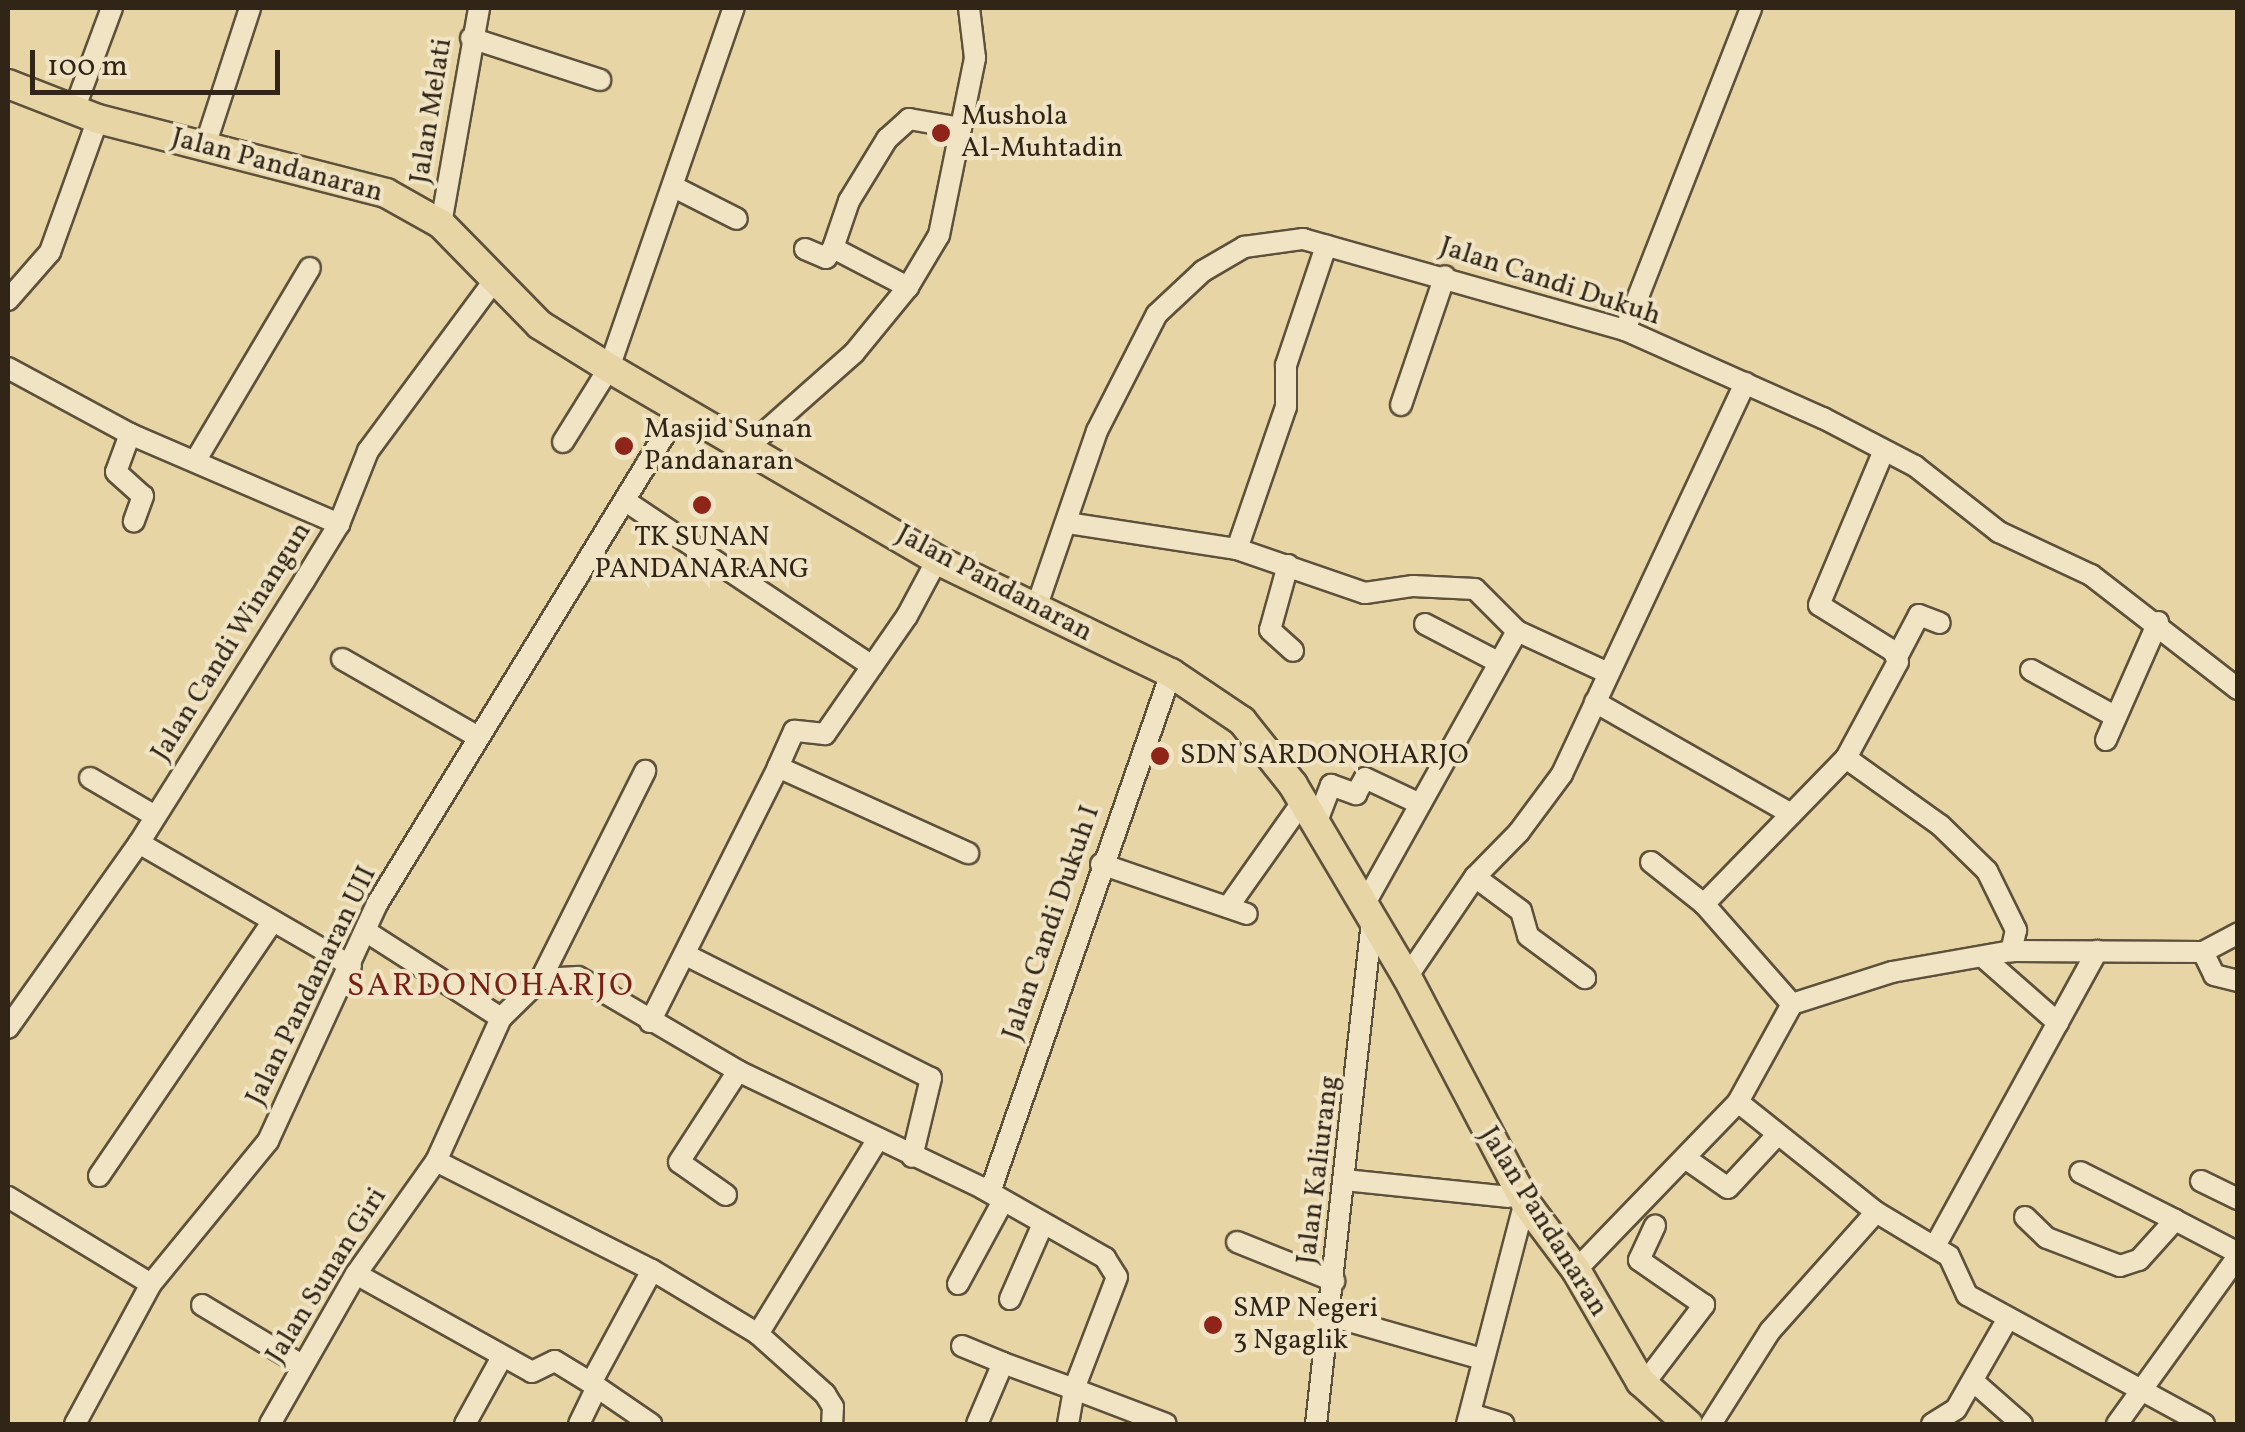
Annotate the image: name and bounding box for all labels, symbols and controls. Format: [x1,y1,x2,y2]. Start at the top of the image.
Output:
scale bar [35,30,285,92]
street label: Jalan Melati [404,36,460,186]
text: 100 m [47,46,128,88]
place label: Mushola Al-Muhtadin [961,100,1123,166]
street label: Jalan Pandanaran [168,122,386,210]
marker: Mushola Al-Muhtadin [930,122,952,144]
street label: Jalan Candi Dukuh [1435,230,1665,334]
place label: Masjid Sunan Pandanaran [644,413,812,479]
marker: Masjid Sunan Pandanaran [613,435,635,457]
marker: TK SUNAN PANDANARANG [691,494,713,516]
street label: Jalan Candi Winangun [145,516,319,768]
street label: Jalan Pandanaran [890,518,1098,650]
place label: TK SUNAN PANDANARANG [595,521,809,587]
place label: SDN SARDONOHARJO [1180,739,1468,773]
marker: SDN SARDONOHARJO [1149,745,1171,767]
street label: Jalan Candi Dukuh I [996,801,1108,1045]
street label: Jalan Pandanaran UII [240,861,384,1111]
district label: SARDONOHARJO [347,968,635,1006]
street label: Jalan Kaliurang [1291,1074,1347,1266]
street label: Jalan Pandanaran [1471,1121,1615,1323]
street label: Jalan Sunan Giri [259,1182,395,1370]
place label: SMP Negeri 3 Ngaglik [1233,1292,1378,1358]
marker: SMP Negeri 3 Ngaglik [1202,1314,1224,1336]

